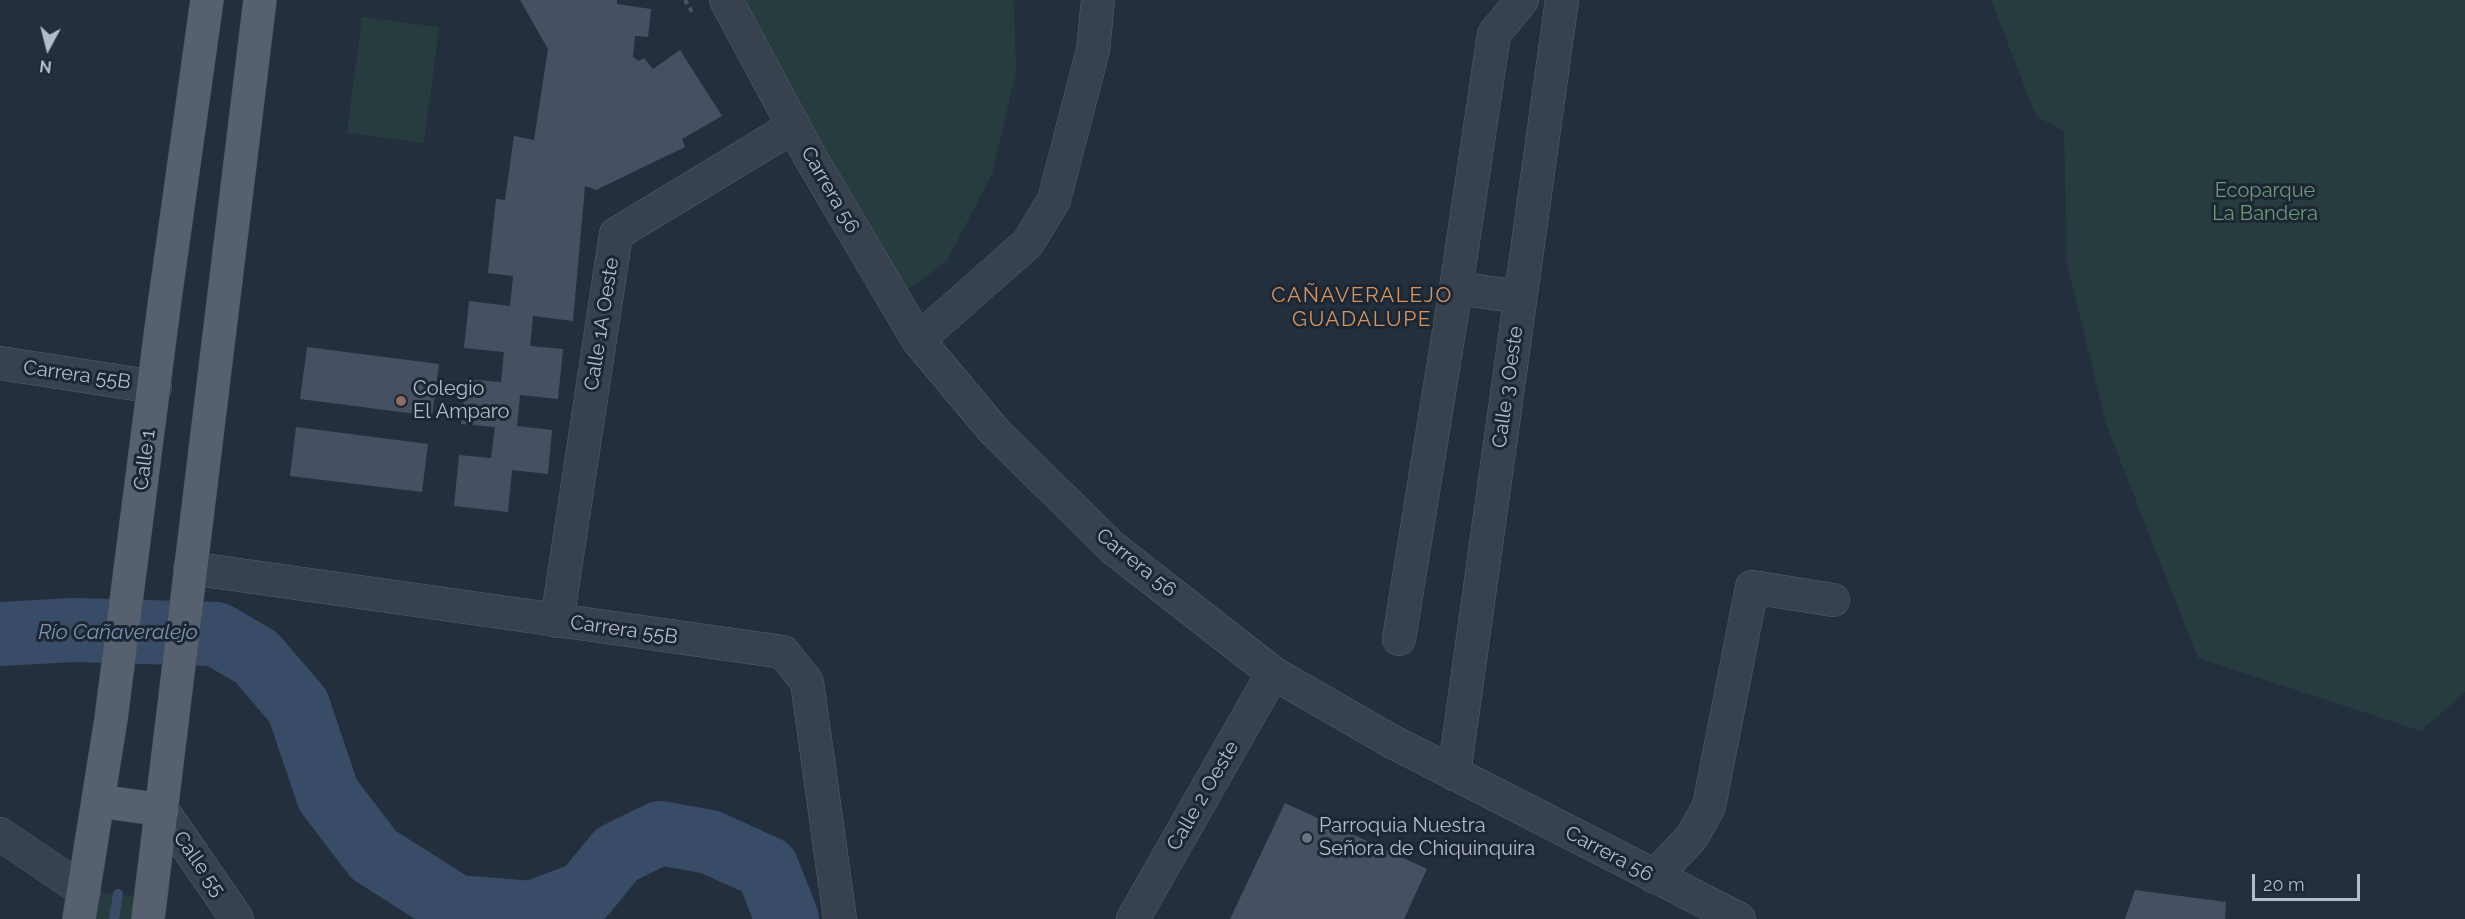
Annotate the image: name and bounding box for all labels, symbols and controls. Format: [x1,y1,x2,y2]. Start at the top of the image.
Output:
north arrow [18,18,78,78]
text: N [39,56,53,77]
street label: Carrera 56 [796,142,864,238]
park label: Ecoparque La Bandera [2212,179,2318,226]
street label: Calle 1A Oeste [580,256,624,392]
district label: CAÑAVERALEJO GUADALUPE [1271,283,1453,333]
street label: Calle 3 Oeste [1488,325,1528,449]
street label: Carrera 55B [22,356,132,394]
place label: Colegio El Amparo [413,377,509,424]
marker: Colegio El Amparo [394,394,408,408]
street label: Calle 1 [129,428,161,492]
street label: Carrera 56 [1091,523,1181,603]
street label: Carrera 55B [569,611,679,649]
water label: Río Cañaveralejo [38,620,198,646]
street label: Calle 2 Oeste [1162,737,1244,855]
place label: Parroquia Nuestra Señora de Chiquinquira [1319,814,1535,861]
street label: Carrera 56 [1561,821,1657,887]
street label: Calle 55 [168,827,230,901]
marker: Parroquia Nuestra Señora de Chiquinquira [1300,831,1314,845]
scale bar [2255,862,2363,900]
text: 20 m [2263,874,2305,895]

